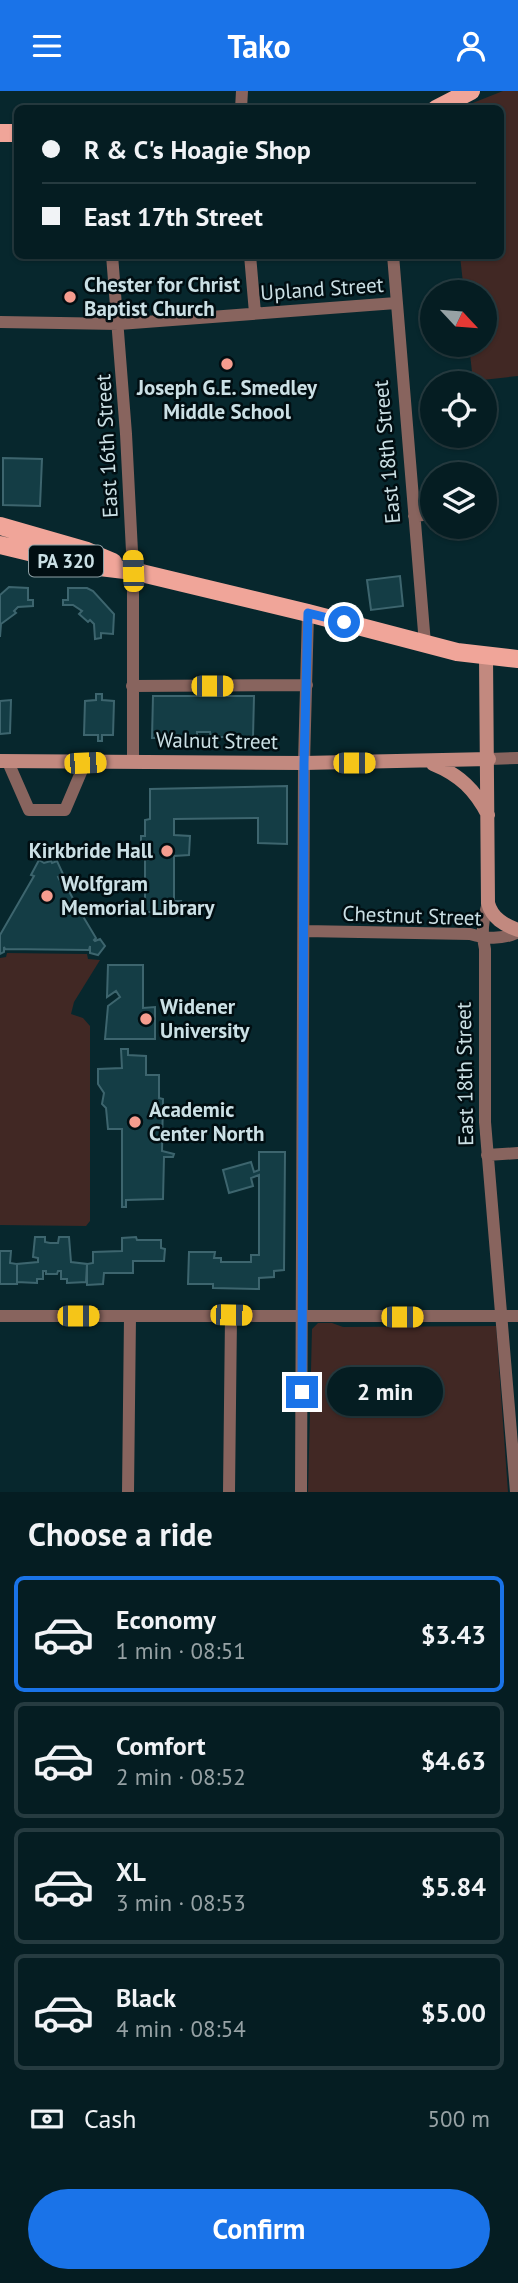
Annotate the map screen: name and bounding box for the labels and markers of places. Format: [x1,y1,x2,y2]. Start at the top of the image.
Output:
place label: Chester for Christ Baptist Church [84,271,241,322]
marker: Chester for Christ Baptist Church [62,289,78,305]
marker: Joseph G.E. Smedley Middle School [219,356,235,372]
place label: Joseph G.E. Smedley Middle School [136,374,318,425]
place label: Kirkbride Hall [29,837,154,864]
marker: Kirkbride Hall [159,843,175,859]
place label: Wolfgram Memorial Library [61,870,215,921]
marker: Wolfgram Memorial Library [39,888,55,904]
place label: Widener University [160,993,251,1044]
marker: Widener University [138,1011,154,1027]
place label: Academic Center North [149,1096,265,1147]
marker: Academic Center North [127,1114,143,1130]

